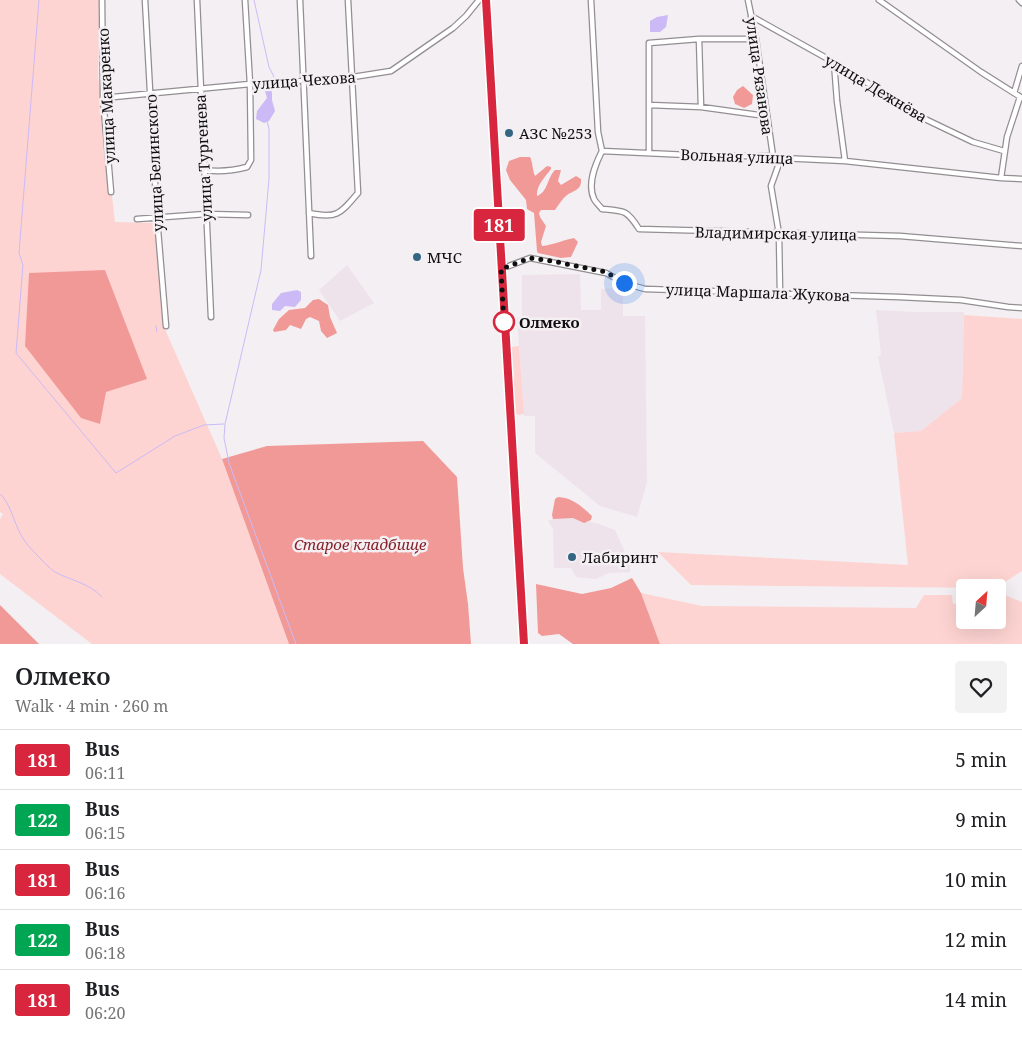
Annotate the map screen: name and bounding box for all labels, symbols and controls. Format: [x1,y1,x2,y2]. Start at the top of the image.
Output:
street label: улица Рязанова [742,16,778,136]
street label: улица Макаренко [92,28,120,164]
street label: улица Дежнёва [821,49,931,127]
street label: улица Чехова [252,66,356,94]
street label: улица Белинского [140,94,168,232]
street label: улица Тургенева [190,94,216,222]
place label: АЗС №253 [519,123,592,143]
marker: АЗС №253 [503,127,515,139]
street label: Вольная улица [680,144,794,168]
line badge: 181 [470,209,528,241]
text: 181 [484,213,514,237]
street label: Владимирская улица [695,222,857,244]
place label: МЧС [427,247,462,267]
marker: МЧС [411,251,423,263]
your location [612,271,637,296]
street label: улица Маршала Жукова [665,279,851,305]
marker: Олмеко [493,311,515,333]
place label: Олмеко [519,312,580,332]
park label: Старое кладбище [294,534,427,554]
place label: Лабиринт [582,547,658,567]
marker: Лабиринт [566,551,578,563]
north arrow [956,579,1006,629]
map controls [956,579,1006,629]
text: Олмеко [15,659,111,692]
button: heart [955,661,1007,713]
text: Walk · 4 min · 260 m [15,695,168,717]
text: Bus [85,736,120,762]
text: 5 min [955,747,1007,773]
text: 181 [27,748,58,772]
text: 06:11 [85,762,125,784]
text: Bus [85,796,120,822]
text: 9 min [955,807,1007,833]
text: 122 [27,808,58,832]
text: 06:15 [85,822,125,844]
text: Bus [85,856,120,882]
text: 10 min [945,867,1007,893]
text: 181 [27,868,58,892]
text: 06:16 [85,882,125,904]
text: Bus [85,916,120,942]
text: 12 min [945,927,1007,953]
text: 122 [27,928,58,952]
text: 06:18 [85,942,125,964]
text: Bus [85,976,120,1002]
text: 14 min [945,987,1007,1013]
text: 181 [27,988,58,1012]
text: 06:20 [85,1002,125,1024]

